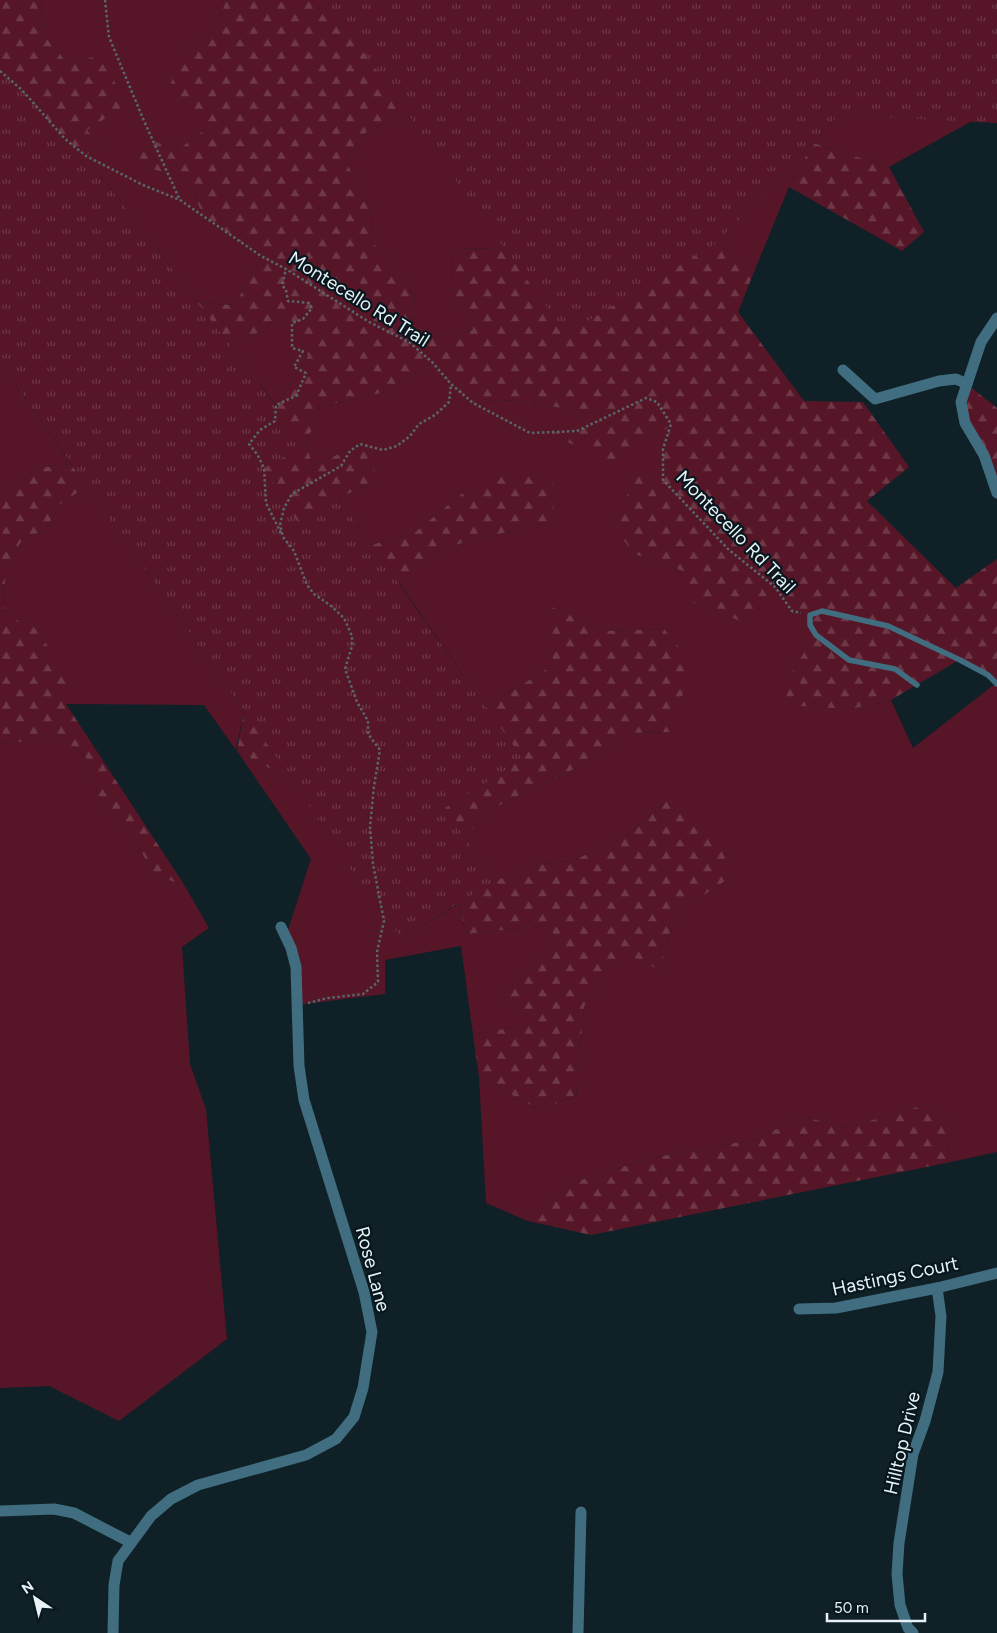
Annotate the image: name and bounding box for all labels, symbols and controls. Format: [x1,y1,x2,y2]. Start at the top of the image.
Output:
street label: Montecello Rd Trail [284,246,434,352]
street label: Montecello Rd Trail [671,466,801,598]
street label: Rose Lane [351,1224,395,1314]
street label: Hastings Court [830,1251,960,1301]
street label: Hilltop Drive [879,1389,925,1497]
north arrow [10,1573,60,1623]
text: N [19,1578,37,1598]
scale bar [827,1590,924,1622]
text: 50 m [834,1599,869,1617]

